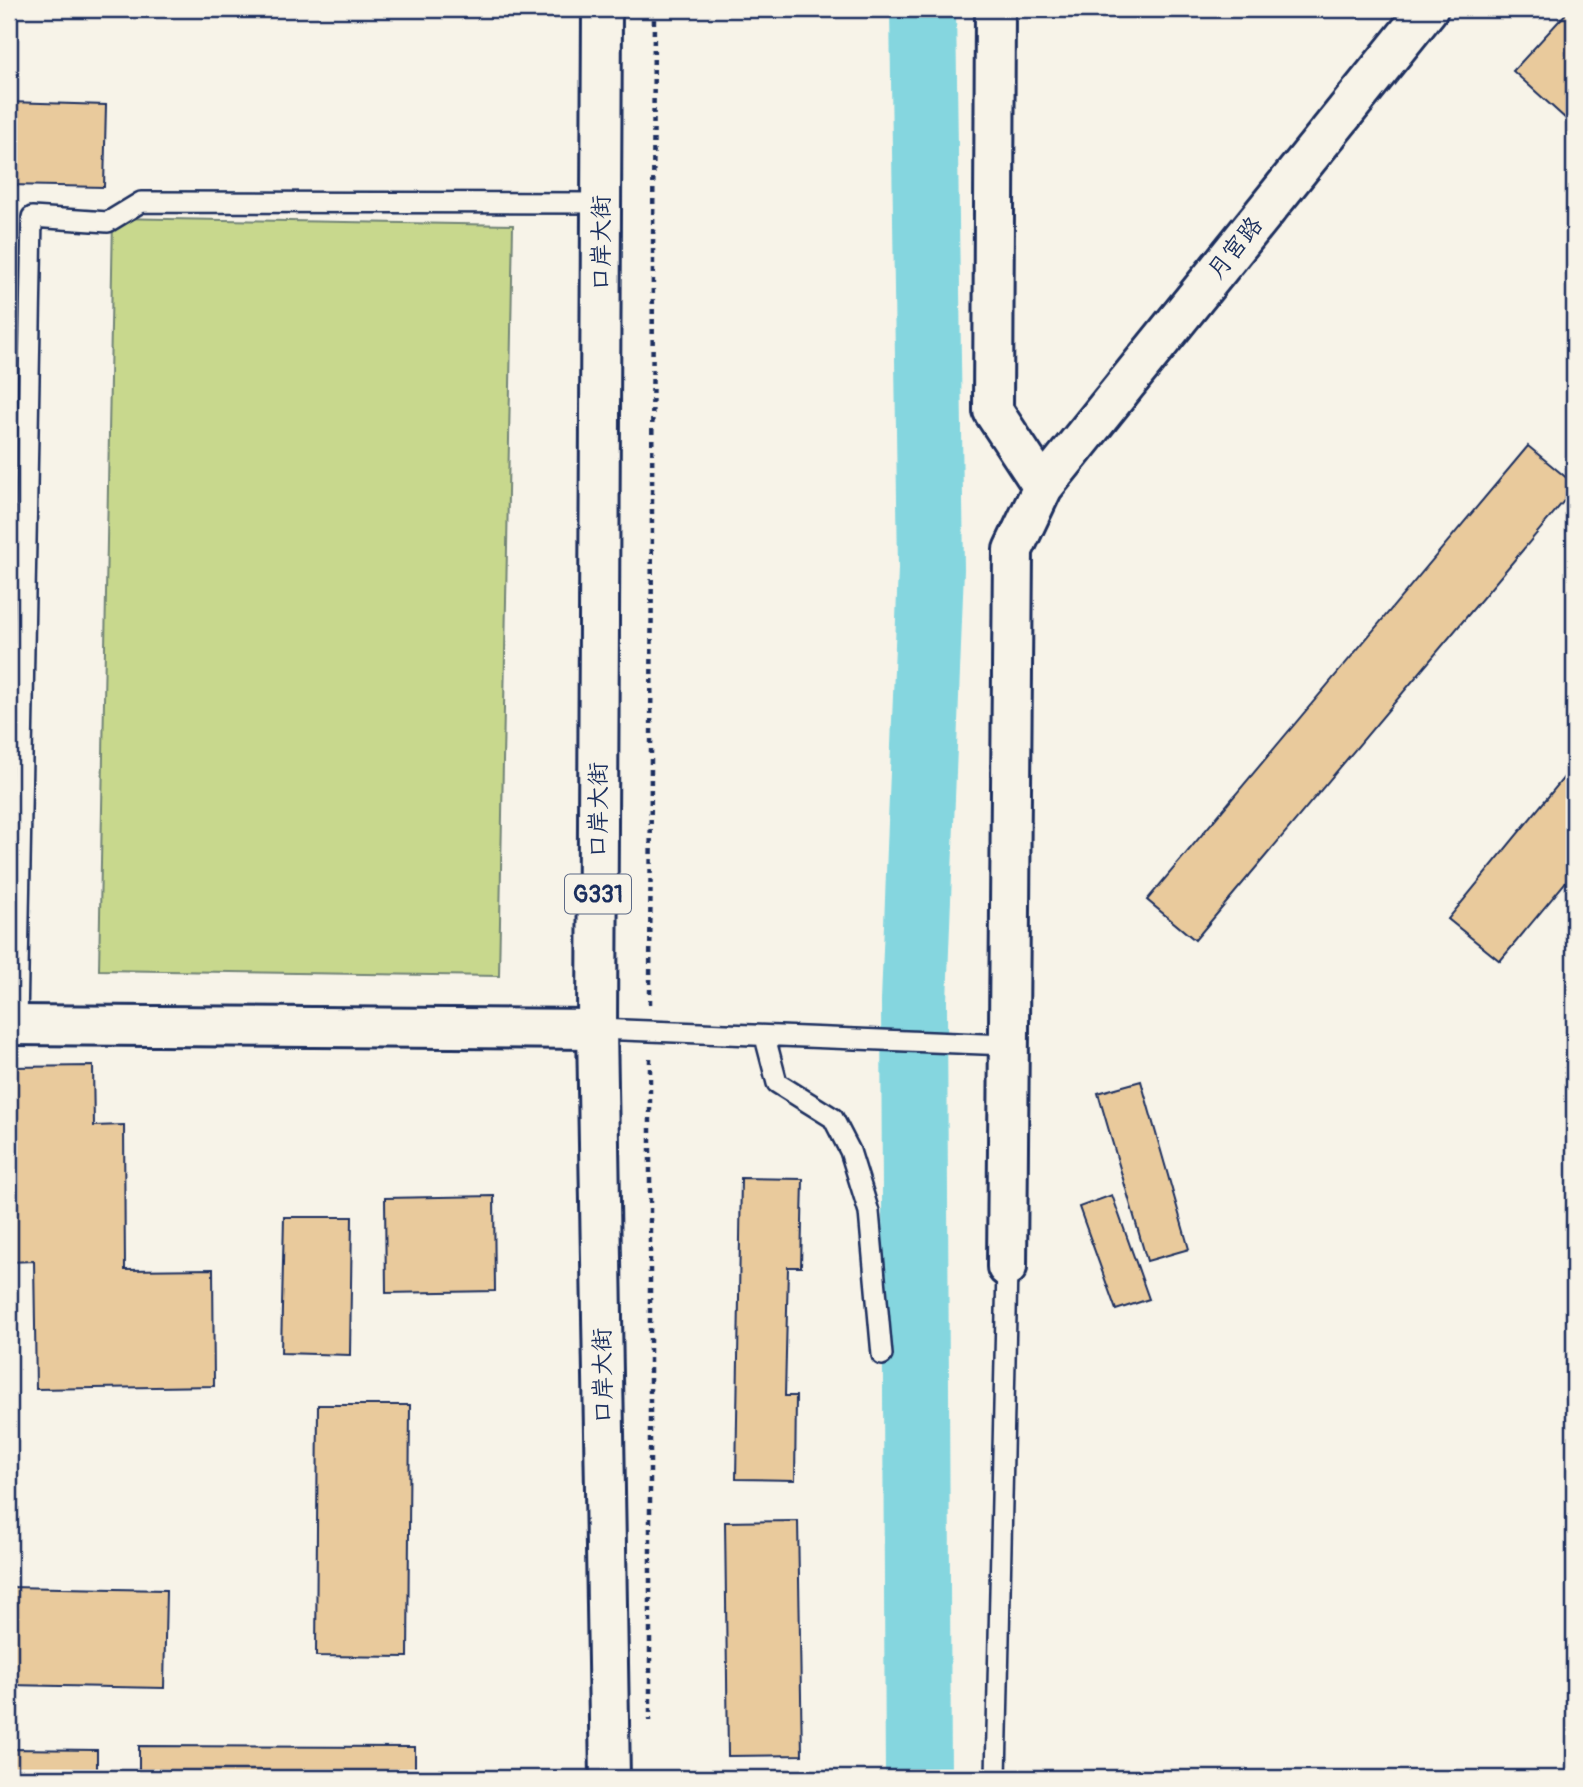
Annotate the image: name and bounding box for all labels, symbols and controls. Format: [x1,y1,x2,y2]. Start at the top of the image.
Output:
street label: 口岸大街 [587,195,616,291]
street label: 月宫路 [1201,211,1269,285]
street label: 口岸大街 [584,762,613,858]
road number: G331 [565,874,631,914]
street label: 口岸大街 [588,1328,618,1424]

